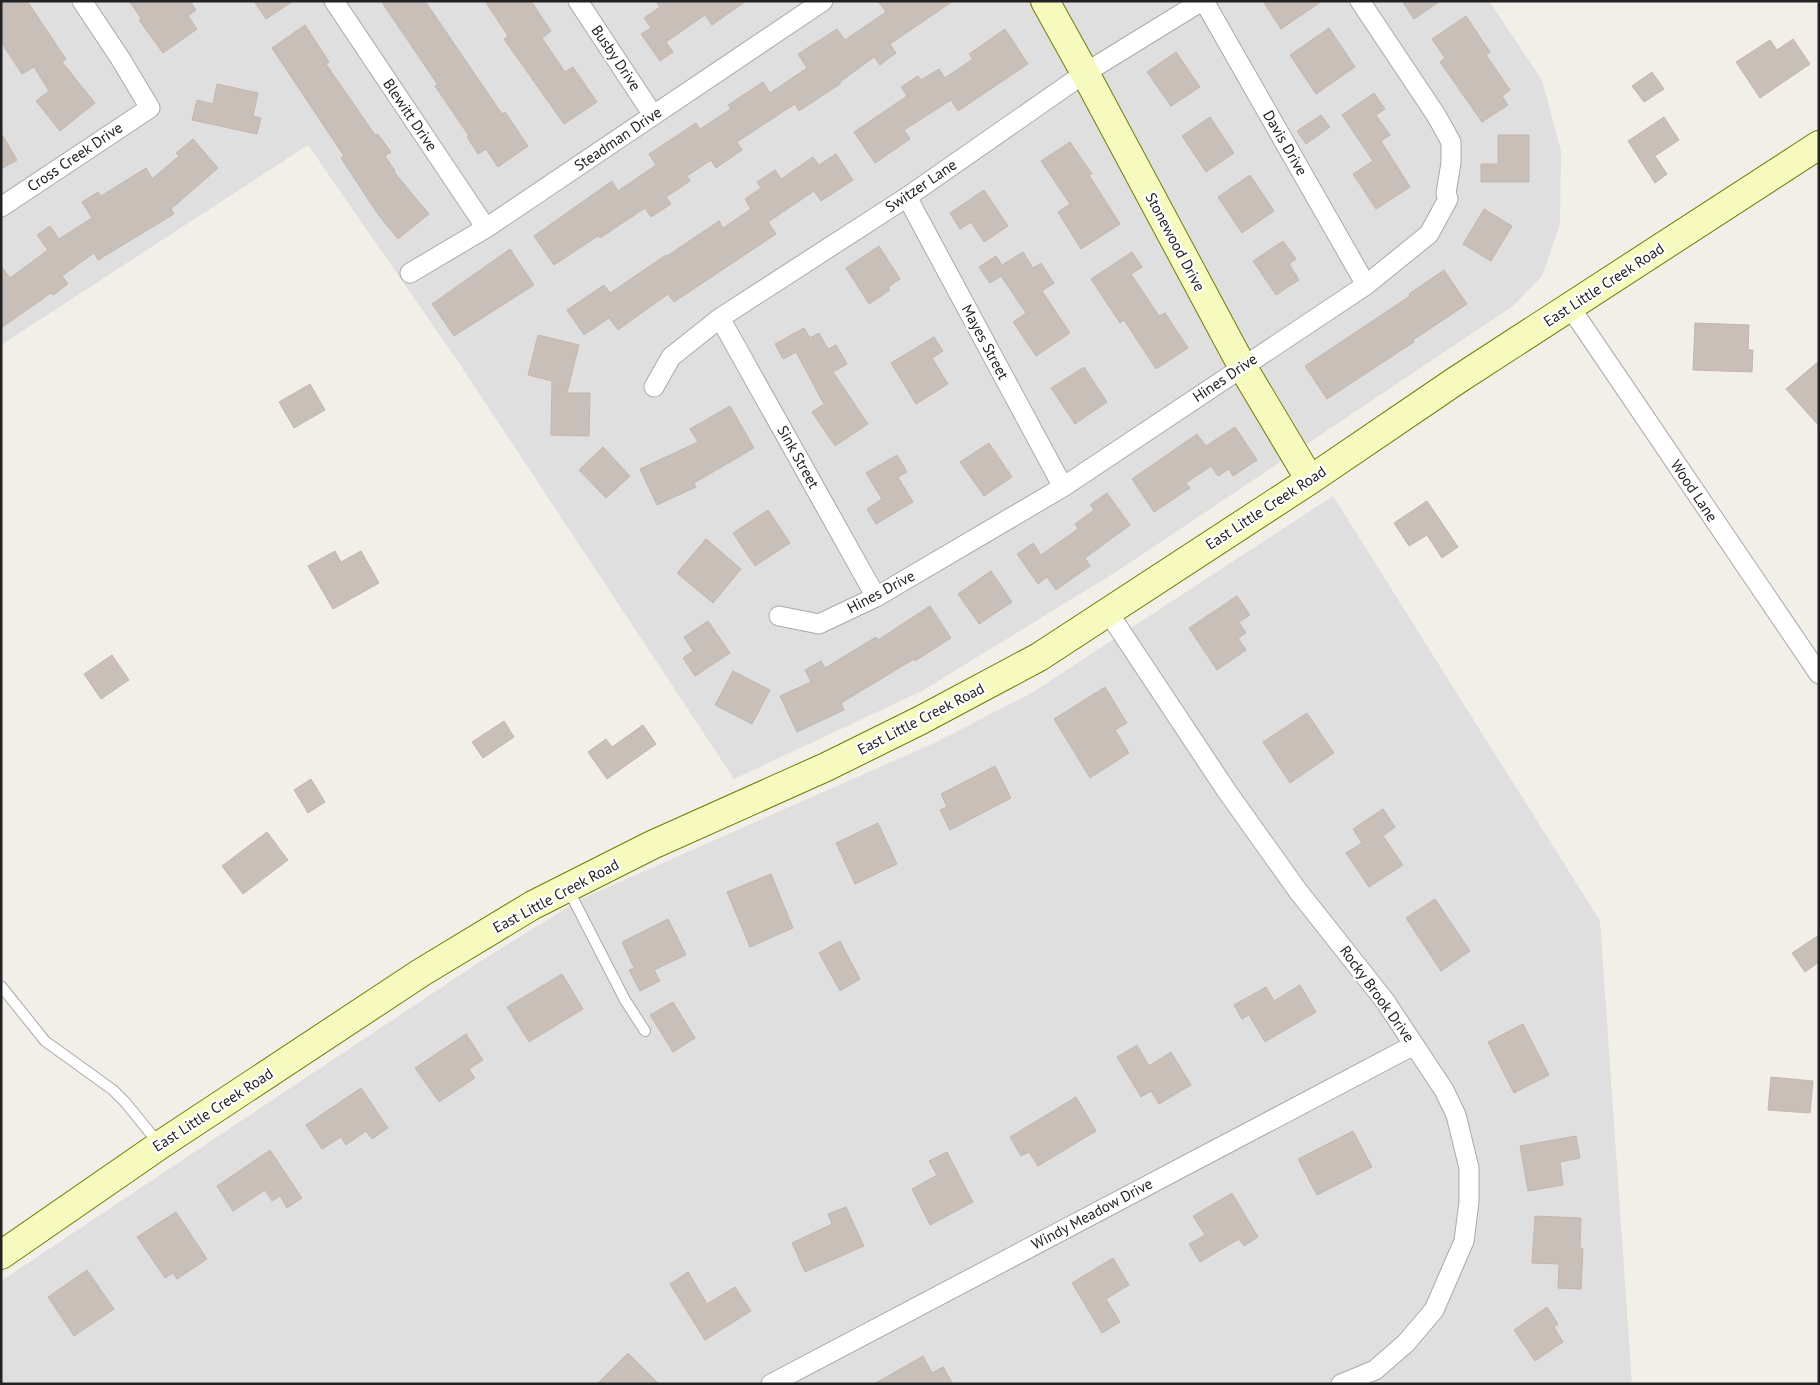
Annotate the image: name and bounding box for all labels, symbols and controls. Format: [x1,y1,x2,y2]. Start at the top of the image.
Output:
street label: Busby Drive [588,21,645,94]
street label: Blewitt Drive [379,75,442,155]
street label: Steadman Drive [570,102,665,175]
street label: Davis Drive [1259,107,1312,179]
street label: Cross Creek Drive [23,118,126,195]
street label: Switzer Lane [881,155,960,216]
street label: Stonewood Drive [1141,189,1209,294]
street label: East Little Creek Road [1540,239,1668,331]
street label: Mayes Street [958,301,1013,383]
street label: Hines Drive [1189,349,1261,406]
street label: Sink Street [773,422,824,492]
street label: Wood Lane [1667,456,1722,525]
street label: East Little Creek Road [1202,462,1330,554]
street label: Hines Drive [844,566,918,617]
street label: East Little Creek Road [854,678,987,759]
street label: East Little Creek Road [490,854,622,937]
street label: Rocky Brook Drive [1336,942,1419,1046]
street label: East Little Creek Road [149,1064,277,1156]
street label: Windy Meadow Drive [1028,1174,1156,1253]

